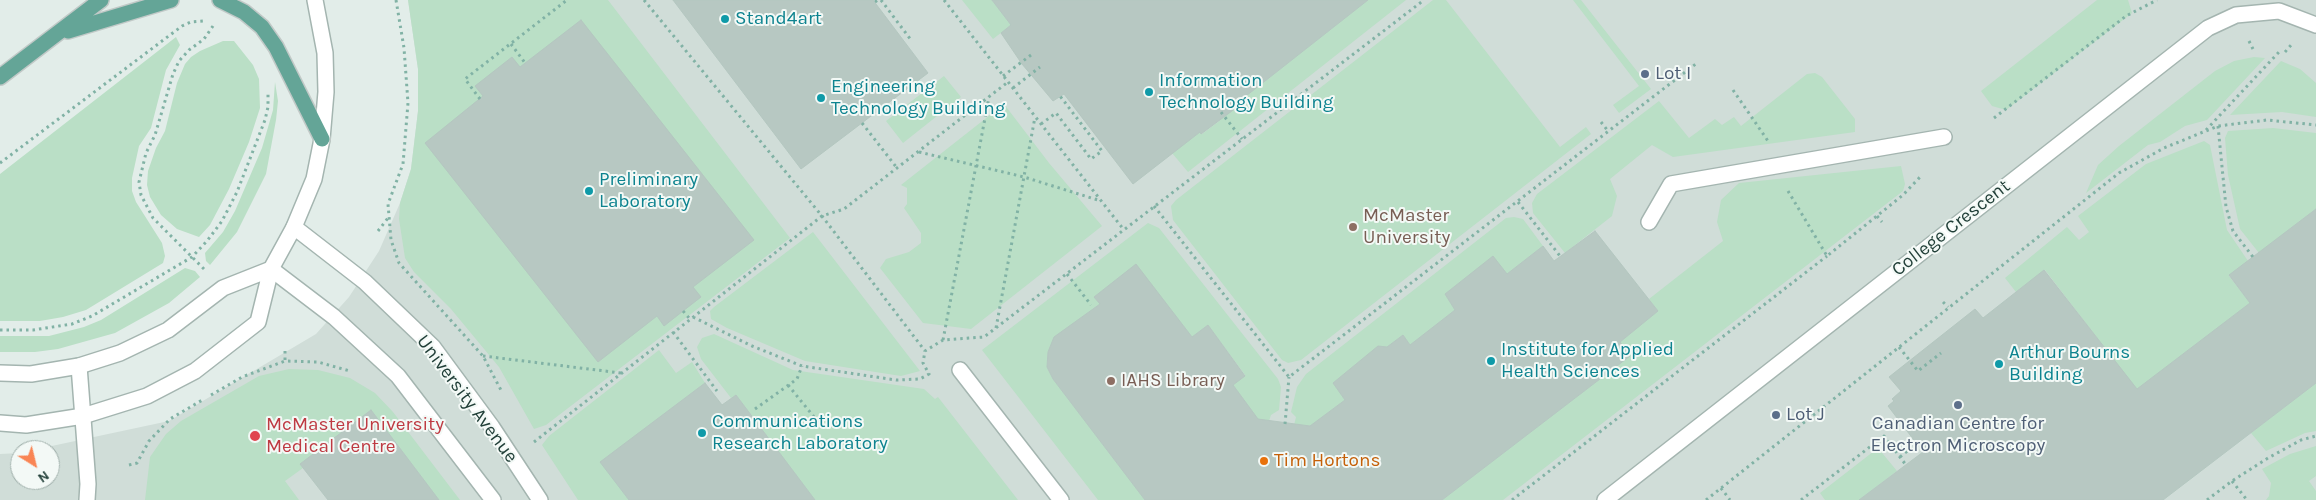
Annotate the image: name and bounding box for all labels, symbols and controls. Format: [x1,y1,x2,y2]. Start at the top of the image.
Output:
place label: Stand4art [735,8,822,30]
marker: Stand4art [719,13,731,25]
place label: Lot I [1655,63,1691,85]
marker: Lot I [1639,68,1651,80]
place label: Information Technology Building [1159,70,1333,114]
place label: Engineering Technology Building [831,76,1005,120]
marker: Information Technology Building [1143,86,1155,98]
marker: Engineering Technology Building [815,92,827,104]
place label: Preliminary Laboratory [599,169,698,213]
street label: College Crescent [1887,175,2015,281]
marker: Preliminary Laboratory [583,185,595,197]
place label: McMaster University [1363,205,1450,249]
marker: McMaster University [1347,221,1359,233]
street label: University Avenue [411,330,523,468]
place label: Institute for Applied Health Sciences [1501,339,1674,383]
place label: Arthur Bourns Building [2009,342,2130,386]
marker: Institute for Applied Health Sciences [1485,355,1497,367]
marker: Arthur Bourns Building [1993,358,2005,370]
place label: IAHS Library [1121,370,1225,392]
marker: IAHS Library [1105,375,1117,387]
marker: Canadian Centre for Electron Microscopy [1952,399,1964,411]
place label: Lot J [1786,404,1825,426]
marker: Lot J [1770,409,1782,421]
place label: Communications Research Laboratory [712,411,888,455]
place label: Canadian Centre for Electron Microscopy [1871,413,2045,457]
place label: McMaster University Medical Centre [266,414,444,458]
marker: Communications Research Laboratory [696,427,708,439]
marker: McMaster University Medical Centre [248,429,262,443]
north arrow [10,440,60,490]
place label: Tim Hortons [1274,450,1380,472]
marker: Tim Hortons [1258,455,1270,467]
text: N [34,467,53,487]

